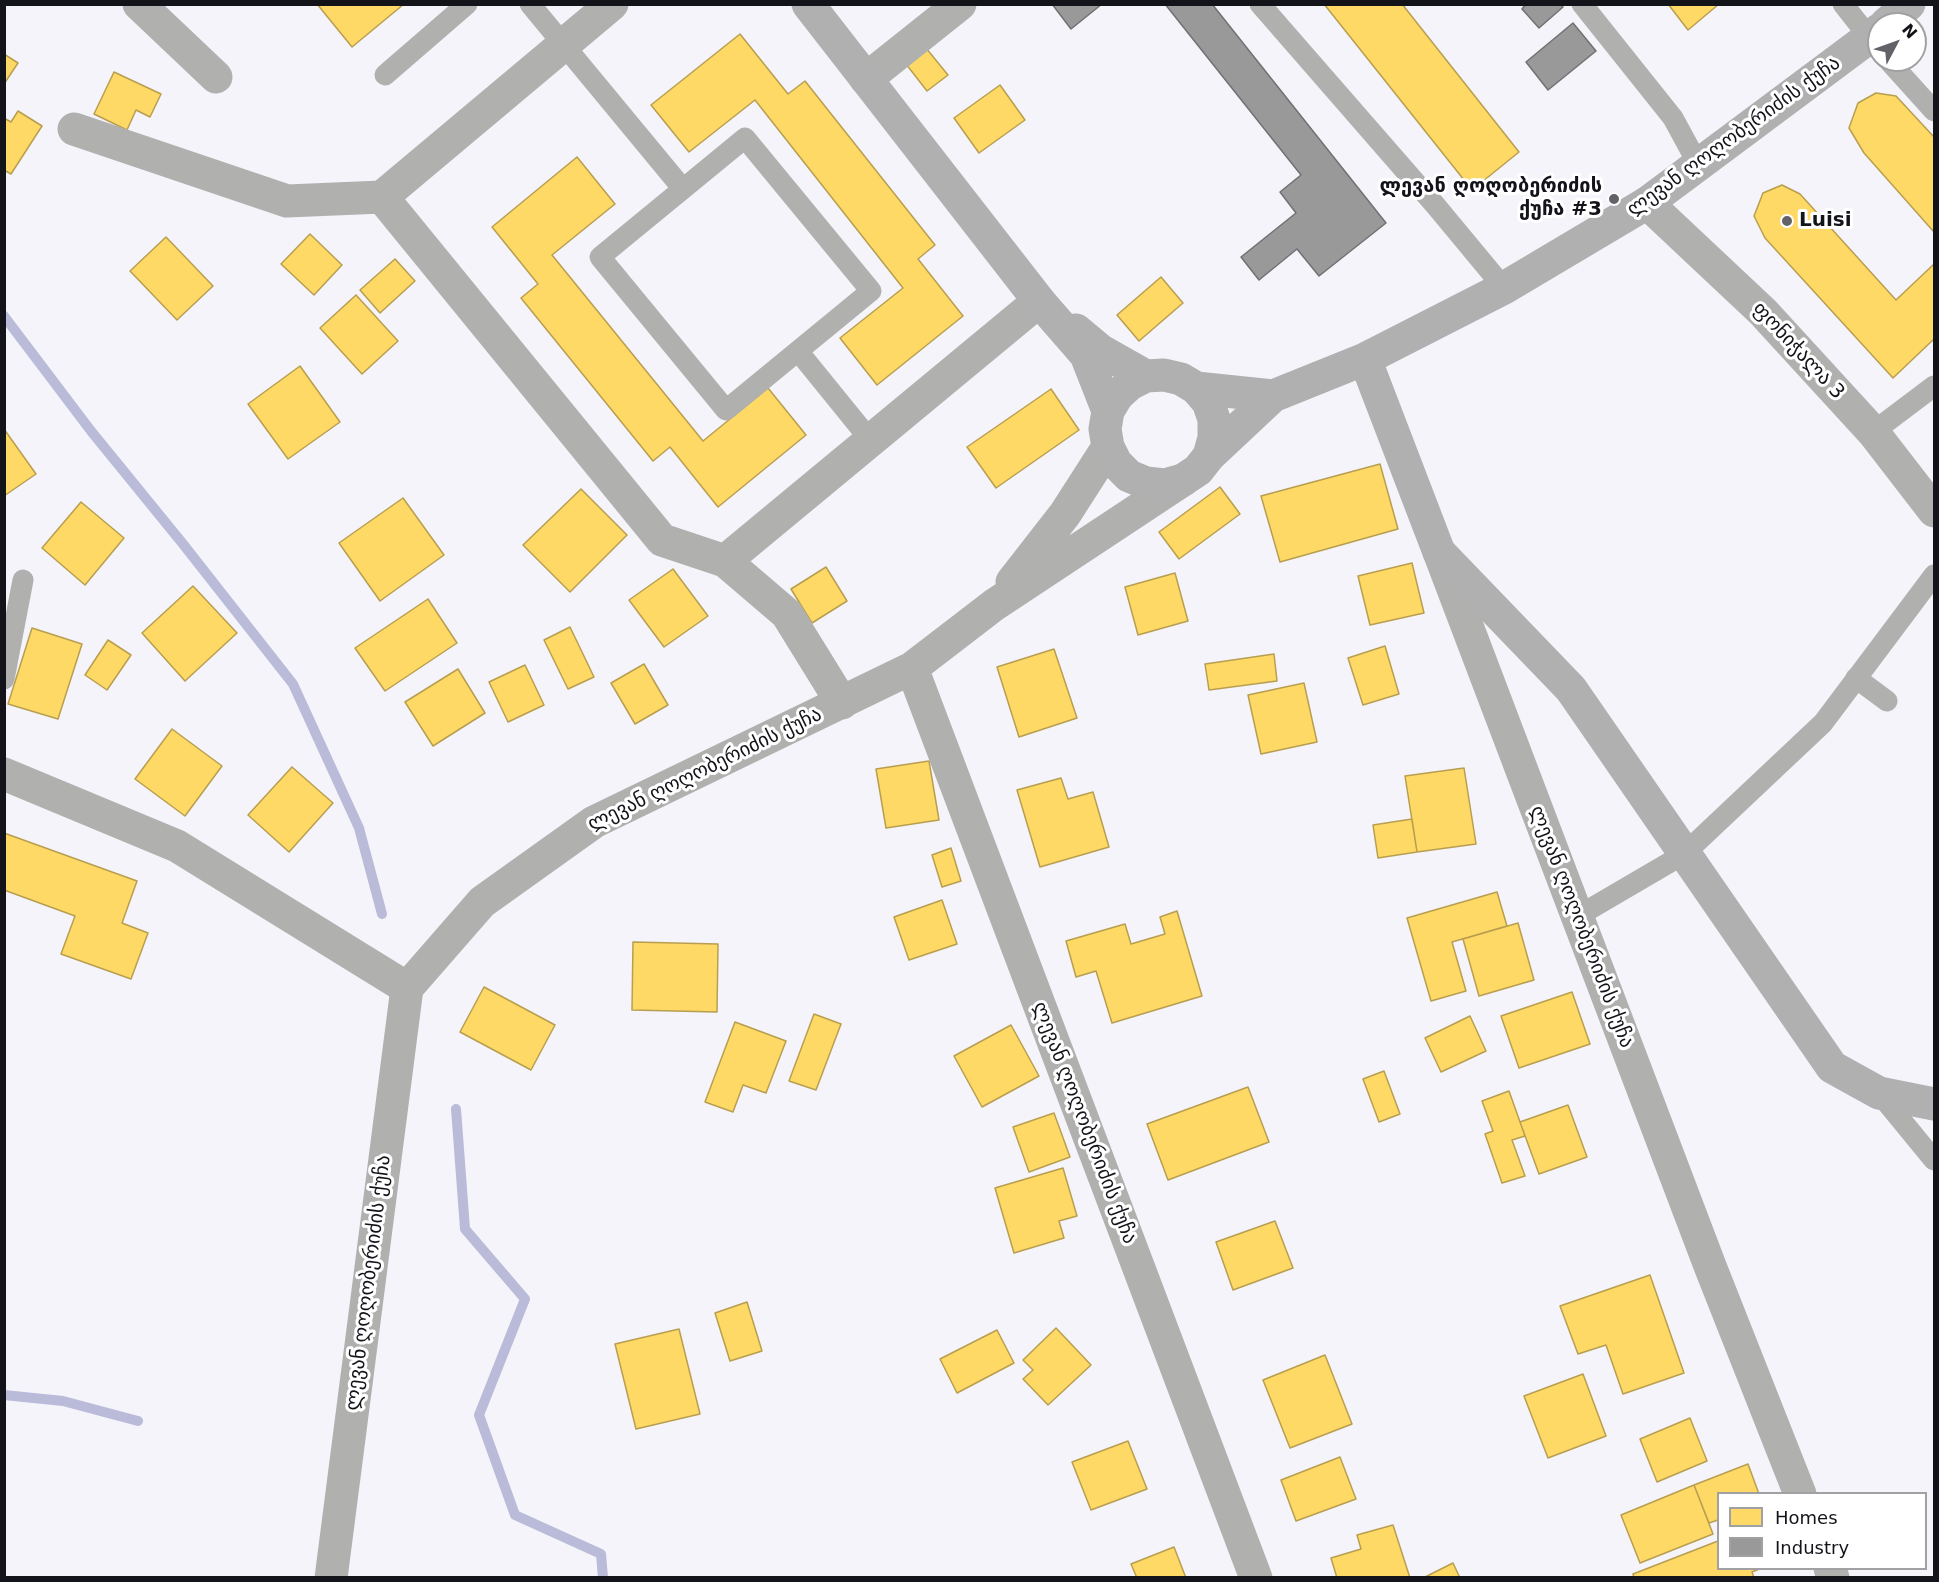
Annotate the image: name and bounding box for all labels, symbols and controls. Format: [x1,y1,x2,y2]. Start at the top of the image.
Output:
north arrow [1867,12,1927,72]
text: N [1898,20,1921,42]
street label: ლევან ღოღობერიძის ქუჩა [1623,52,1845,222]
place label: ლევან ღოღობერიძის ქუჩა #3 [1379,175,1602,222]
marker: ლევან ღოღობერიძის ქუჩა #3 [1607,192,1621,206]
place label: Luisi [1799,209,1852,233]
marker: Luisi [1780,214,1794,228]
street label: ფონიჭალა 3 [1747,297,1849,405]
street label: ლევან ღოღობერიძის ქუჩა [584,703,826,837]
street label: ლევან ღოღობერიძის ქუჩა [1524,803,1638,1051]
street label: ლევან ღოღობერიძის ქუჩა [1027,999,1141,1247]
street label: ლევან ღოღობერიძის ქუჩა [341,1154,397,1412]
legend [1717,1492,1927,1570]
text: Homes [1775,1507,1838,1528]
text: Industry [1775,1537,1849,1558]

